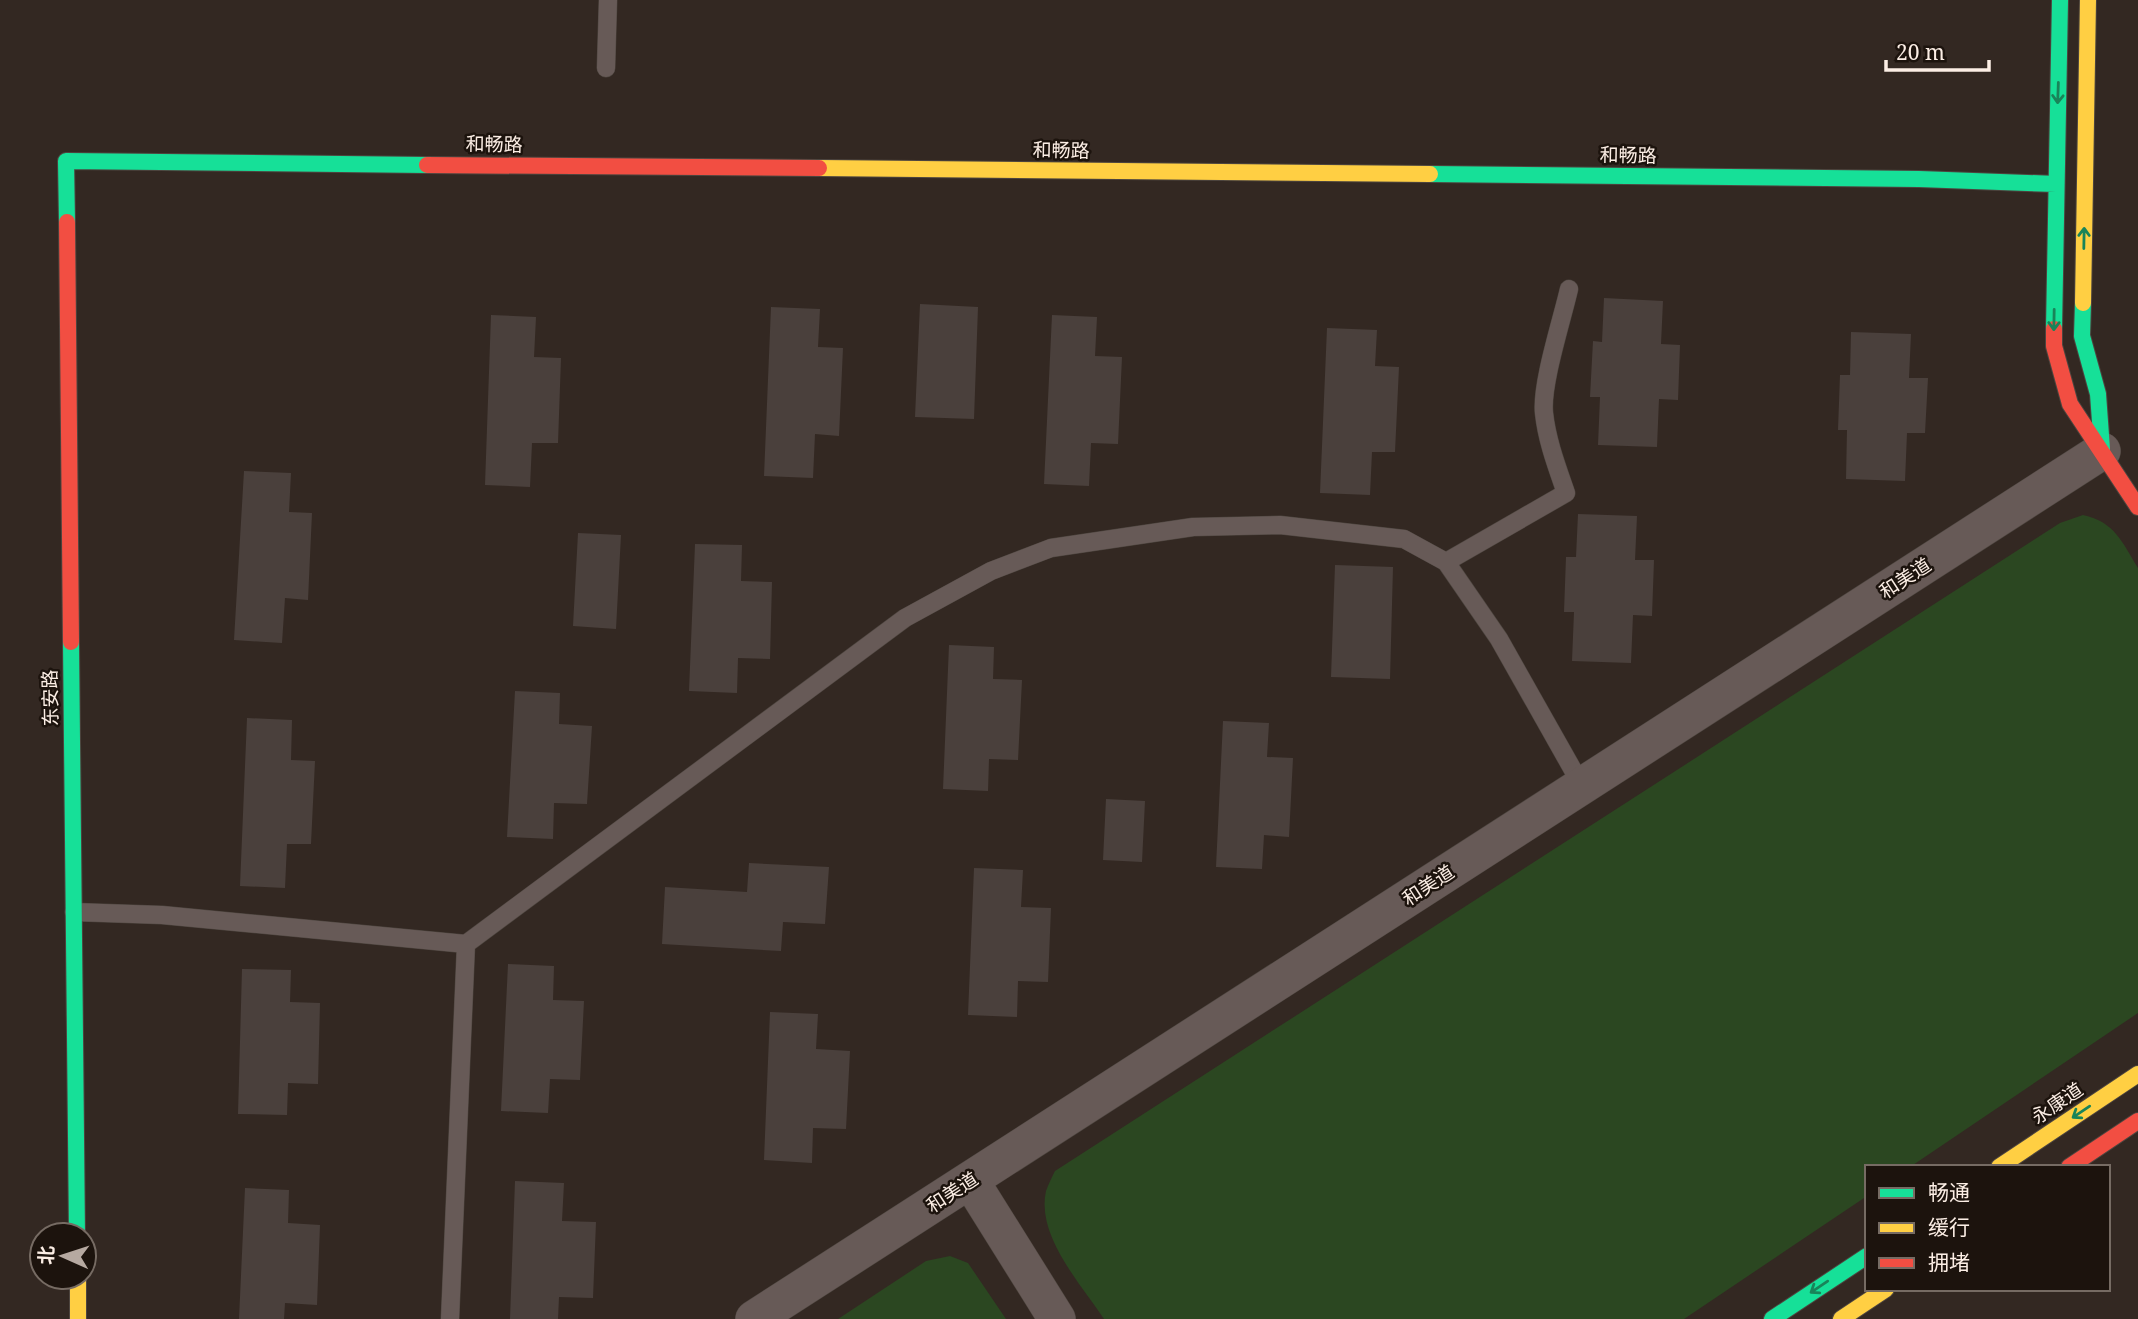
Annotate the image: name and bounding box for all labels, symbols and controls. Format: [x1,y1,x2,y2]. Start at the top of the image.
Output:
scale bar [1886,28,1989,72]
text: 20 m [1896,38,1945,66]
one-way arrow [2052,81,2065,104]
street label: 和畅路 [465,131,523,157]
street label: 和畅路 [1032,137,1090,163]
street label: 和畅路 [1599,142,1657,168]
one-way arrow [2077,227,2090,250]
one-way arrow [2047,308,2061,331]
street label: 和美道 [1874,552,1936,604]
street label: 东安路 [37,669,63,727]
street label: 和美道 [1397,859,1459,911]
street label: 永康道 [2026,1076,2088,1130]
one-way arrow [2072,1105,2091,1119]
legend [1865,1165,2110,1291]
street label: 和美道 [921,1166,983,1218]
text: 畅通 [1928,1178,1970,1206]
text: 缓行 [1928,1213,1970,1241]
north arrow [28,1221,98,1291]
text: 北 [33,1245,60,1265]
text: 拥堵 [1928,1248,1970,1276]
one-way arrow [1810,1280,1829,1294]

